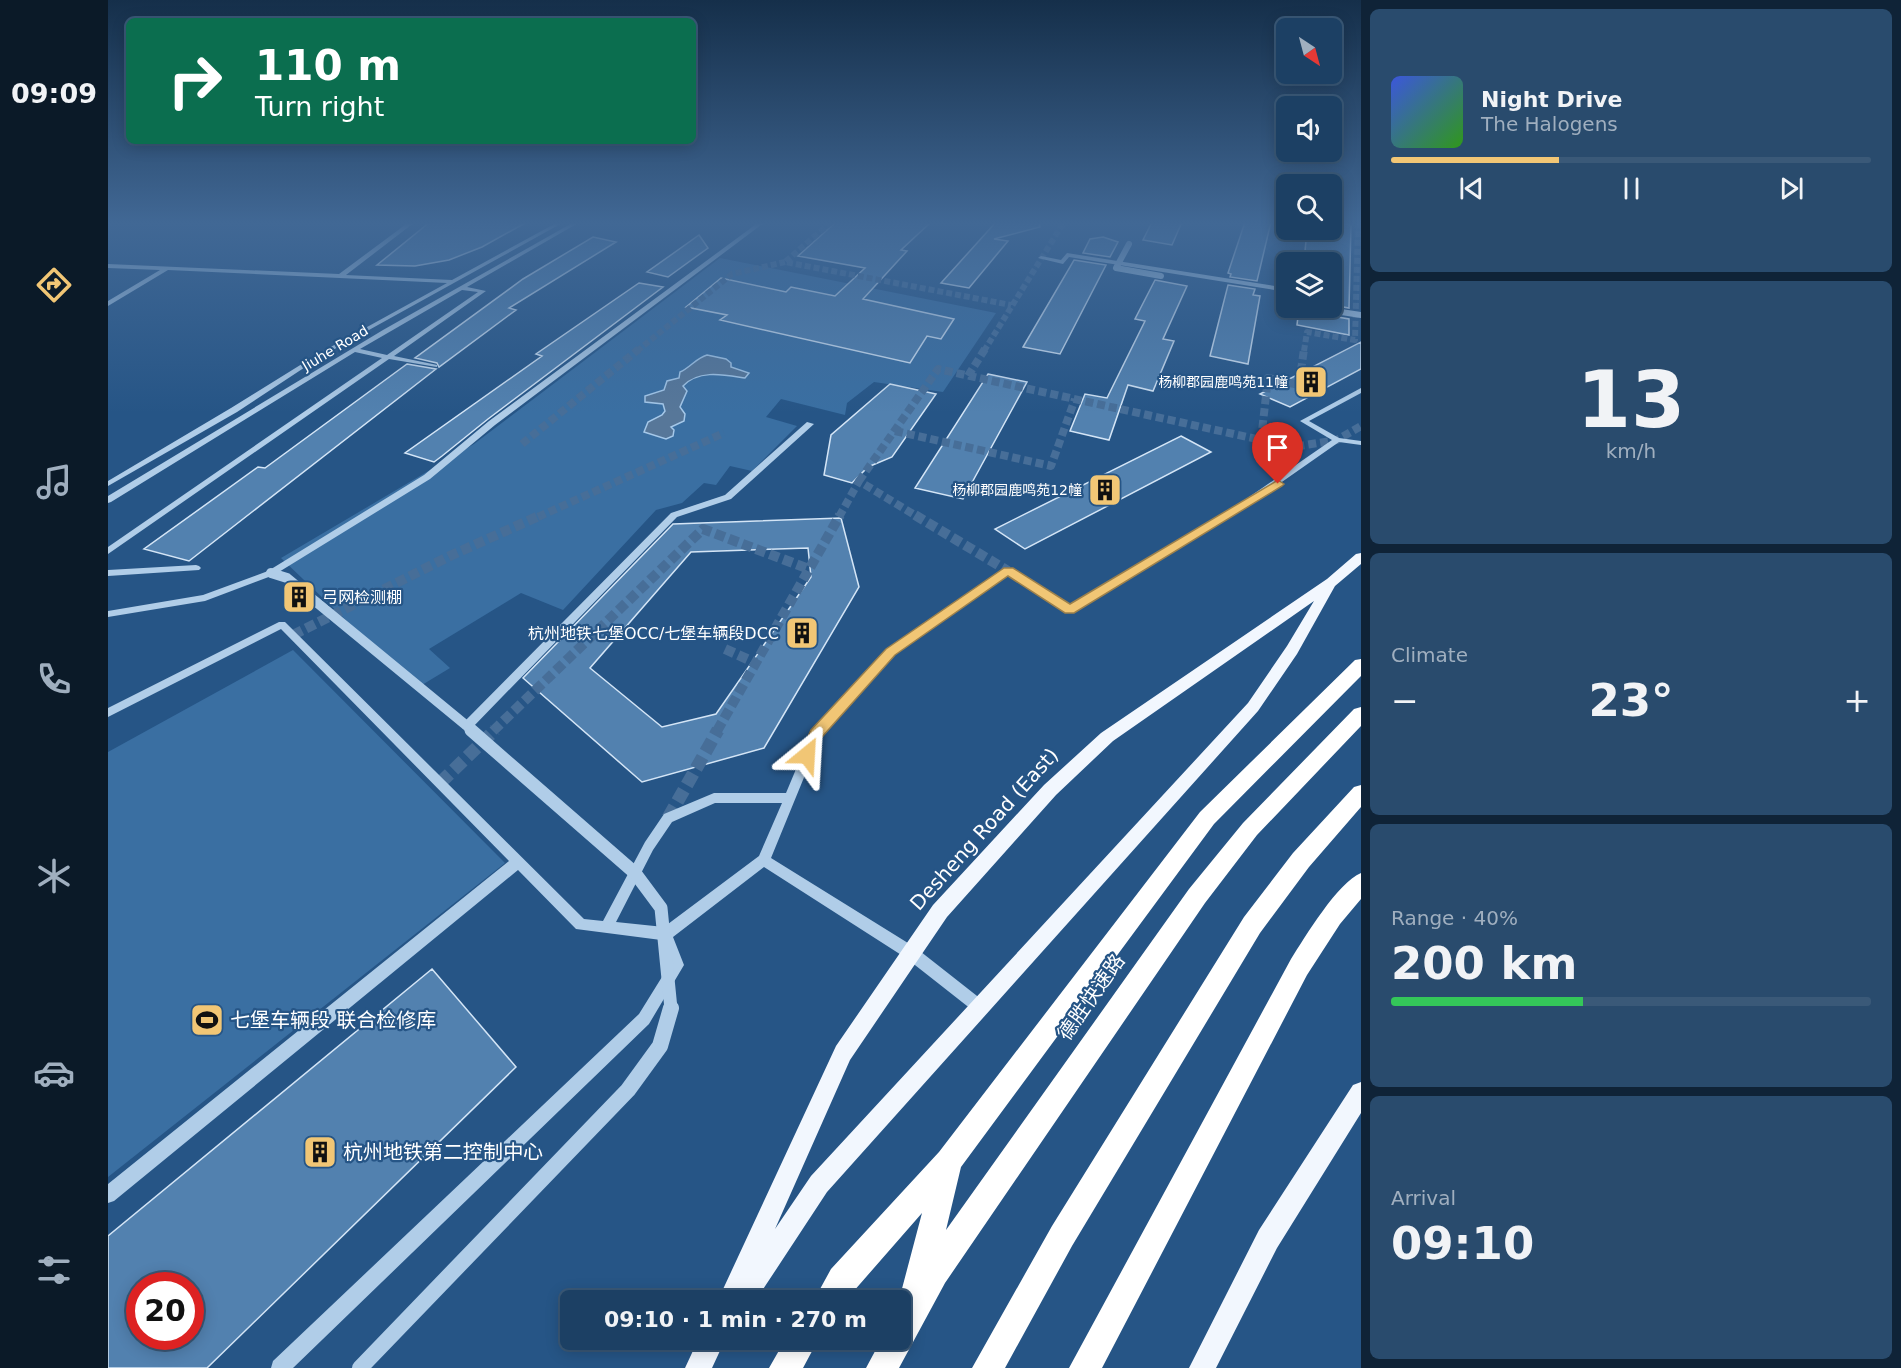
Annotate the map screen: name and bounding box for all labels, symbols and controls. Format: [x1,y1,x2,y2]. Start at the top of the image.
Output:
north arrow [1276,18,1342,84]
map controls [1276,18,1342,318]
text: 110 m [255,41,401,90]
icon: right [156,42,234,120]
text: 09:09 [11,78,97,109]
text: Night Drive [1481,87,1622,112]
text: Turn right [255,91,384,122]
button: sound [1276,96,1342,162]
text: The Halogens [1481,112,1618,136]
icon: previous [1455,172,1488,205]
icon: pause [1615,172,1648,205]
icon: next [1775,172,1808,205]
button: search [1276,174,1342,240]
button: layers [1276,252,1342,318]
icon: directions [33,264,75,306]
street label: Jiuhe Road [298,322,371,374]
text: 13 [1577,355,1685,445]
building icon: 杨柳郡园鹿鸣苑11幢 [1293,364,1329,400]
place label: 杨柳郡园鹿鸣苑11幢 [1158,374,1288,390]
pin [1252,422,1303,484]
icon: arrive [1261,431,1294,464]
text: km/h [1606,439,1656,463]
icon: music [33,461,75,503]
building icon: 杨柳郡园鹿鸣苑12幢 [1087,472,1123,508]
place label: 杨柳郡园鹿鸣苑12幢 [952,482,1082,498]
building icon: 弓网检测棚 [281,579,317,615]
place label: 弓网检测棚 [322,588,402,607]
building icon: 杭州地铁七堡OCC/七堡车辆段DCC [784,615,820,651]
place label: 杭州地铁七堡OCC/七堡车辆段DCC [528,624,779,643]
text: Climate [1391,643,1468,667]
icon: phone [33,658,75,700]
text: 23° [1588,674,1674,727]
text: − [1391,681,1419,720]
text: + [1843,681,1871,720]
position arrow [775,723,839,787]
street label: Desheng Road (East) [905,743,1063,915]
icon: climate [33,855,75,897]
text: Range · 40% [1391,906,1518,930]
text: 200 km [1391,937,1577,990]
street label: 德胜快速路 [1052,949,1130,1045]
sports icon: 七堡车辆段 联合检修库 [189,1002,225,1038]
place label: 七堡车辆段 联合检修库 [230,1008,436,1032]
icon: car [33,1052,75,1094]
building icon: 杭州地铁第二控制中心 [302,1134,338,1170]
place label: 杭州地铁第二控制中心 [343,1140,543,1164]
text: Arrival [1391,1186,1456,1210]
text: 09:10 [1391,1217,1534,1270]
icon: filters [33,1249,75,1291]
speed limit sign: 20 [126,1272,204,1350]
text: 09:10 · 1 min · 270 m [604,1307,867,1332]

